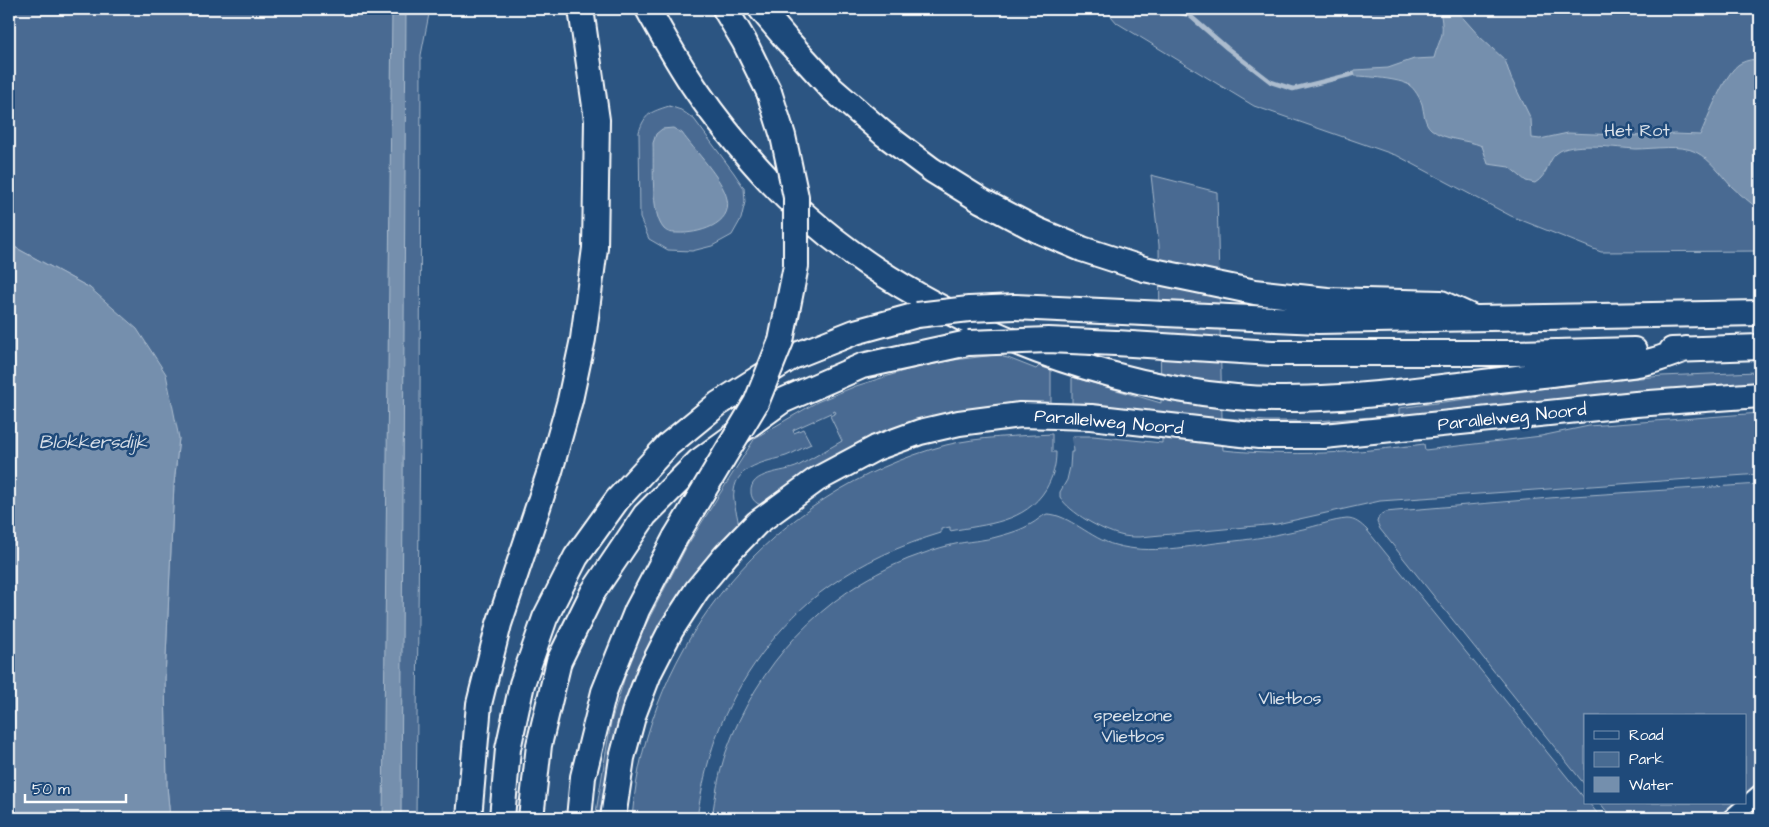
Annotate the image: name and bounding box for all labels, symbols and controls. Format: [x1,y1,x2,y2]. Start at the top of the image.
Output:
park label: Het Rot [1604,118,1670,143]
street label: Parallelweg Noord [1436,397,1588,438]
street label: Parallelweg Noord [1033,403,1185,442]
water label: Blokkersdijk [39,429,148,456]
park label: Vlietbos [1258,686,1322,711]
park label: speelzone Vlietbos [1093,703,1173,749]
legend [1584,714,1746,804]
text: Road [1629,725,1664,746]
text: Park [1629,749,1664,770]
scale bar [25,772,126,804]
text: Water [1629,775,1673,796]
text: 50 m [32,779,70,800]

